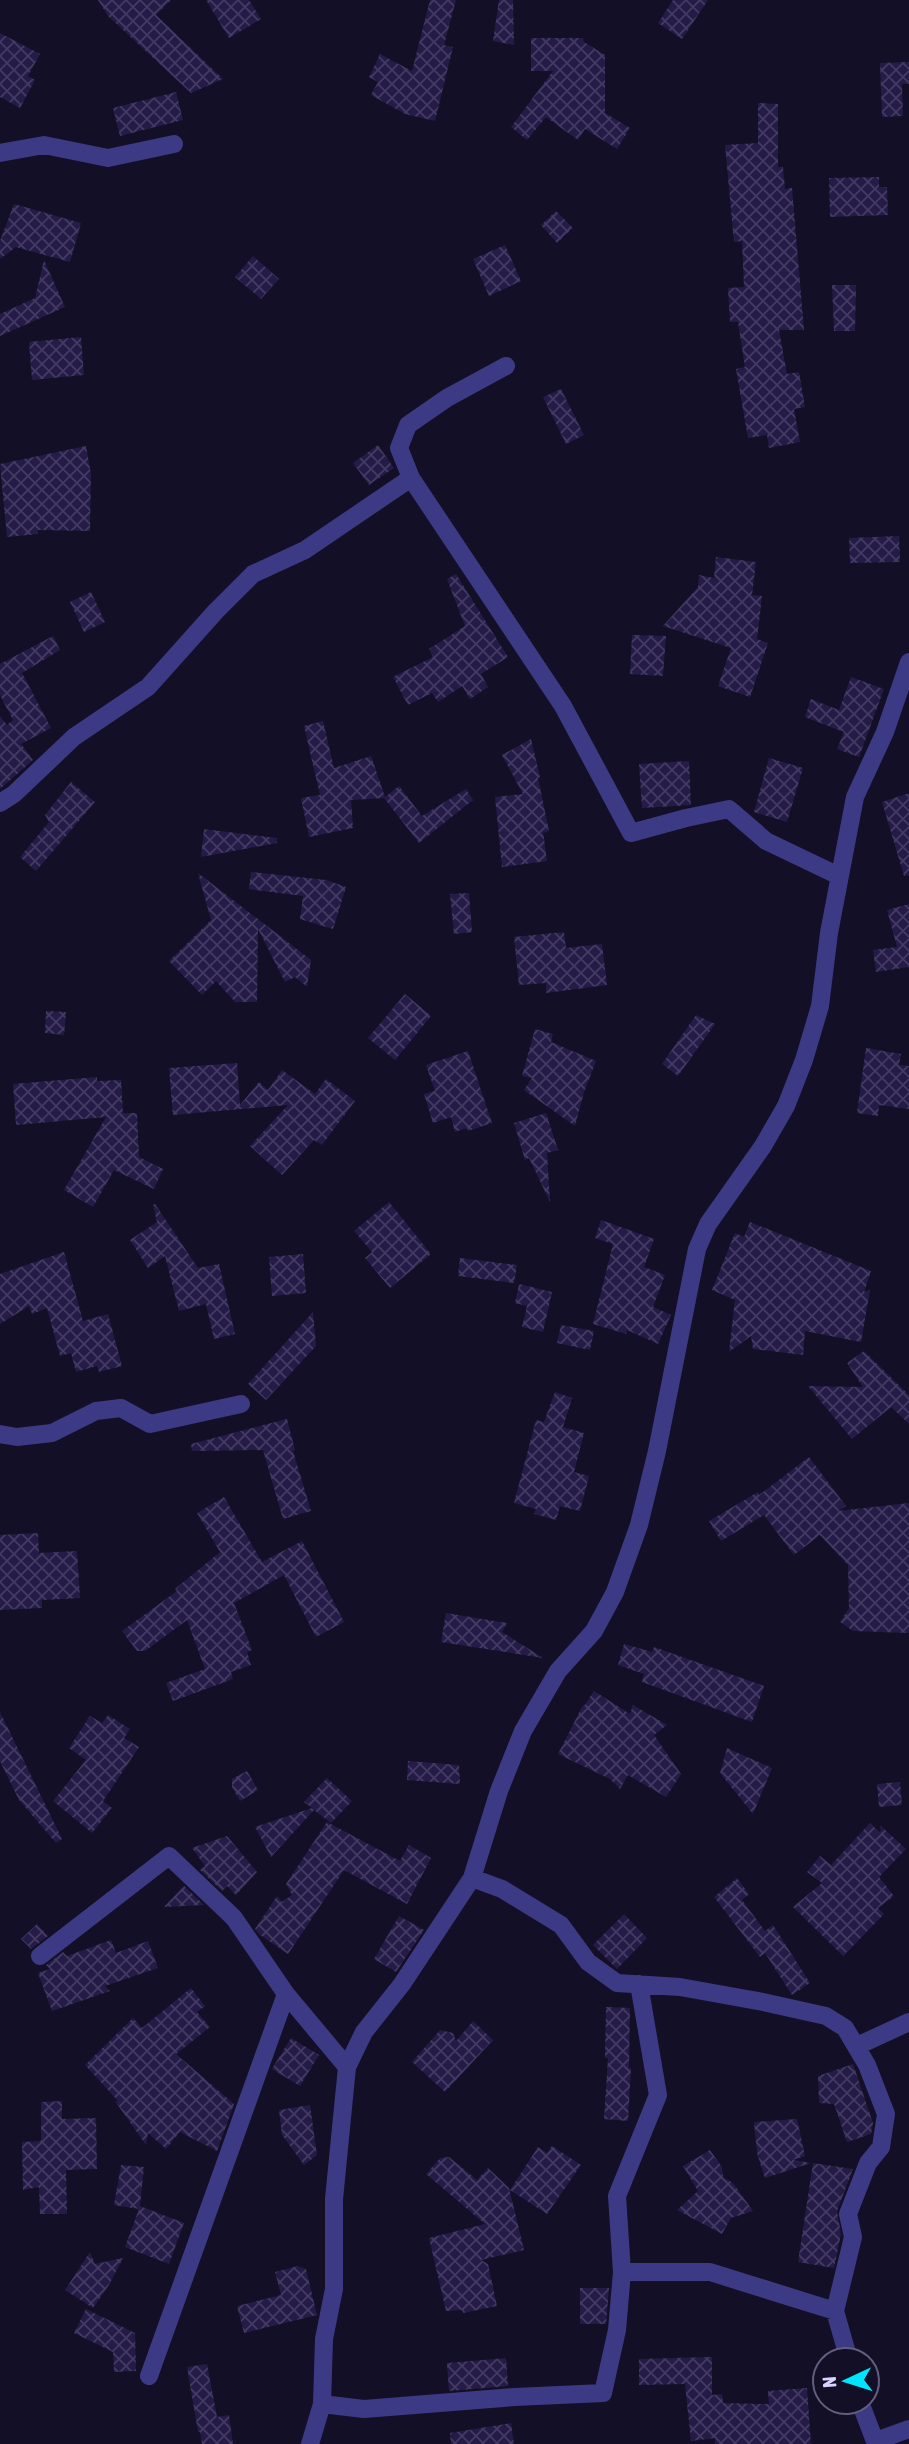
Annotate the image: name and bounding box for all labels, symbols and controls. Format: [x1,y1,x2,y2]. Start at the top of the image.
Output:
north arrow [811,2346,881,2416]
text: N [818,2376,840,2389]

